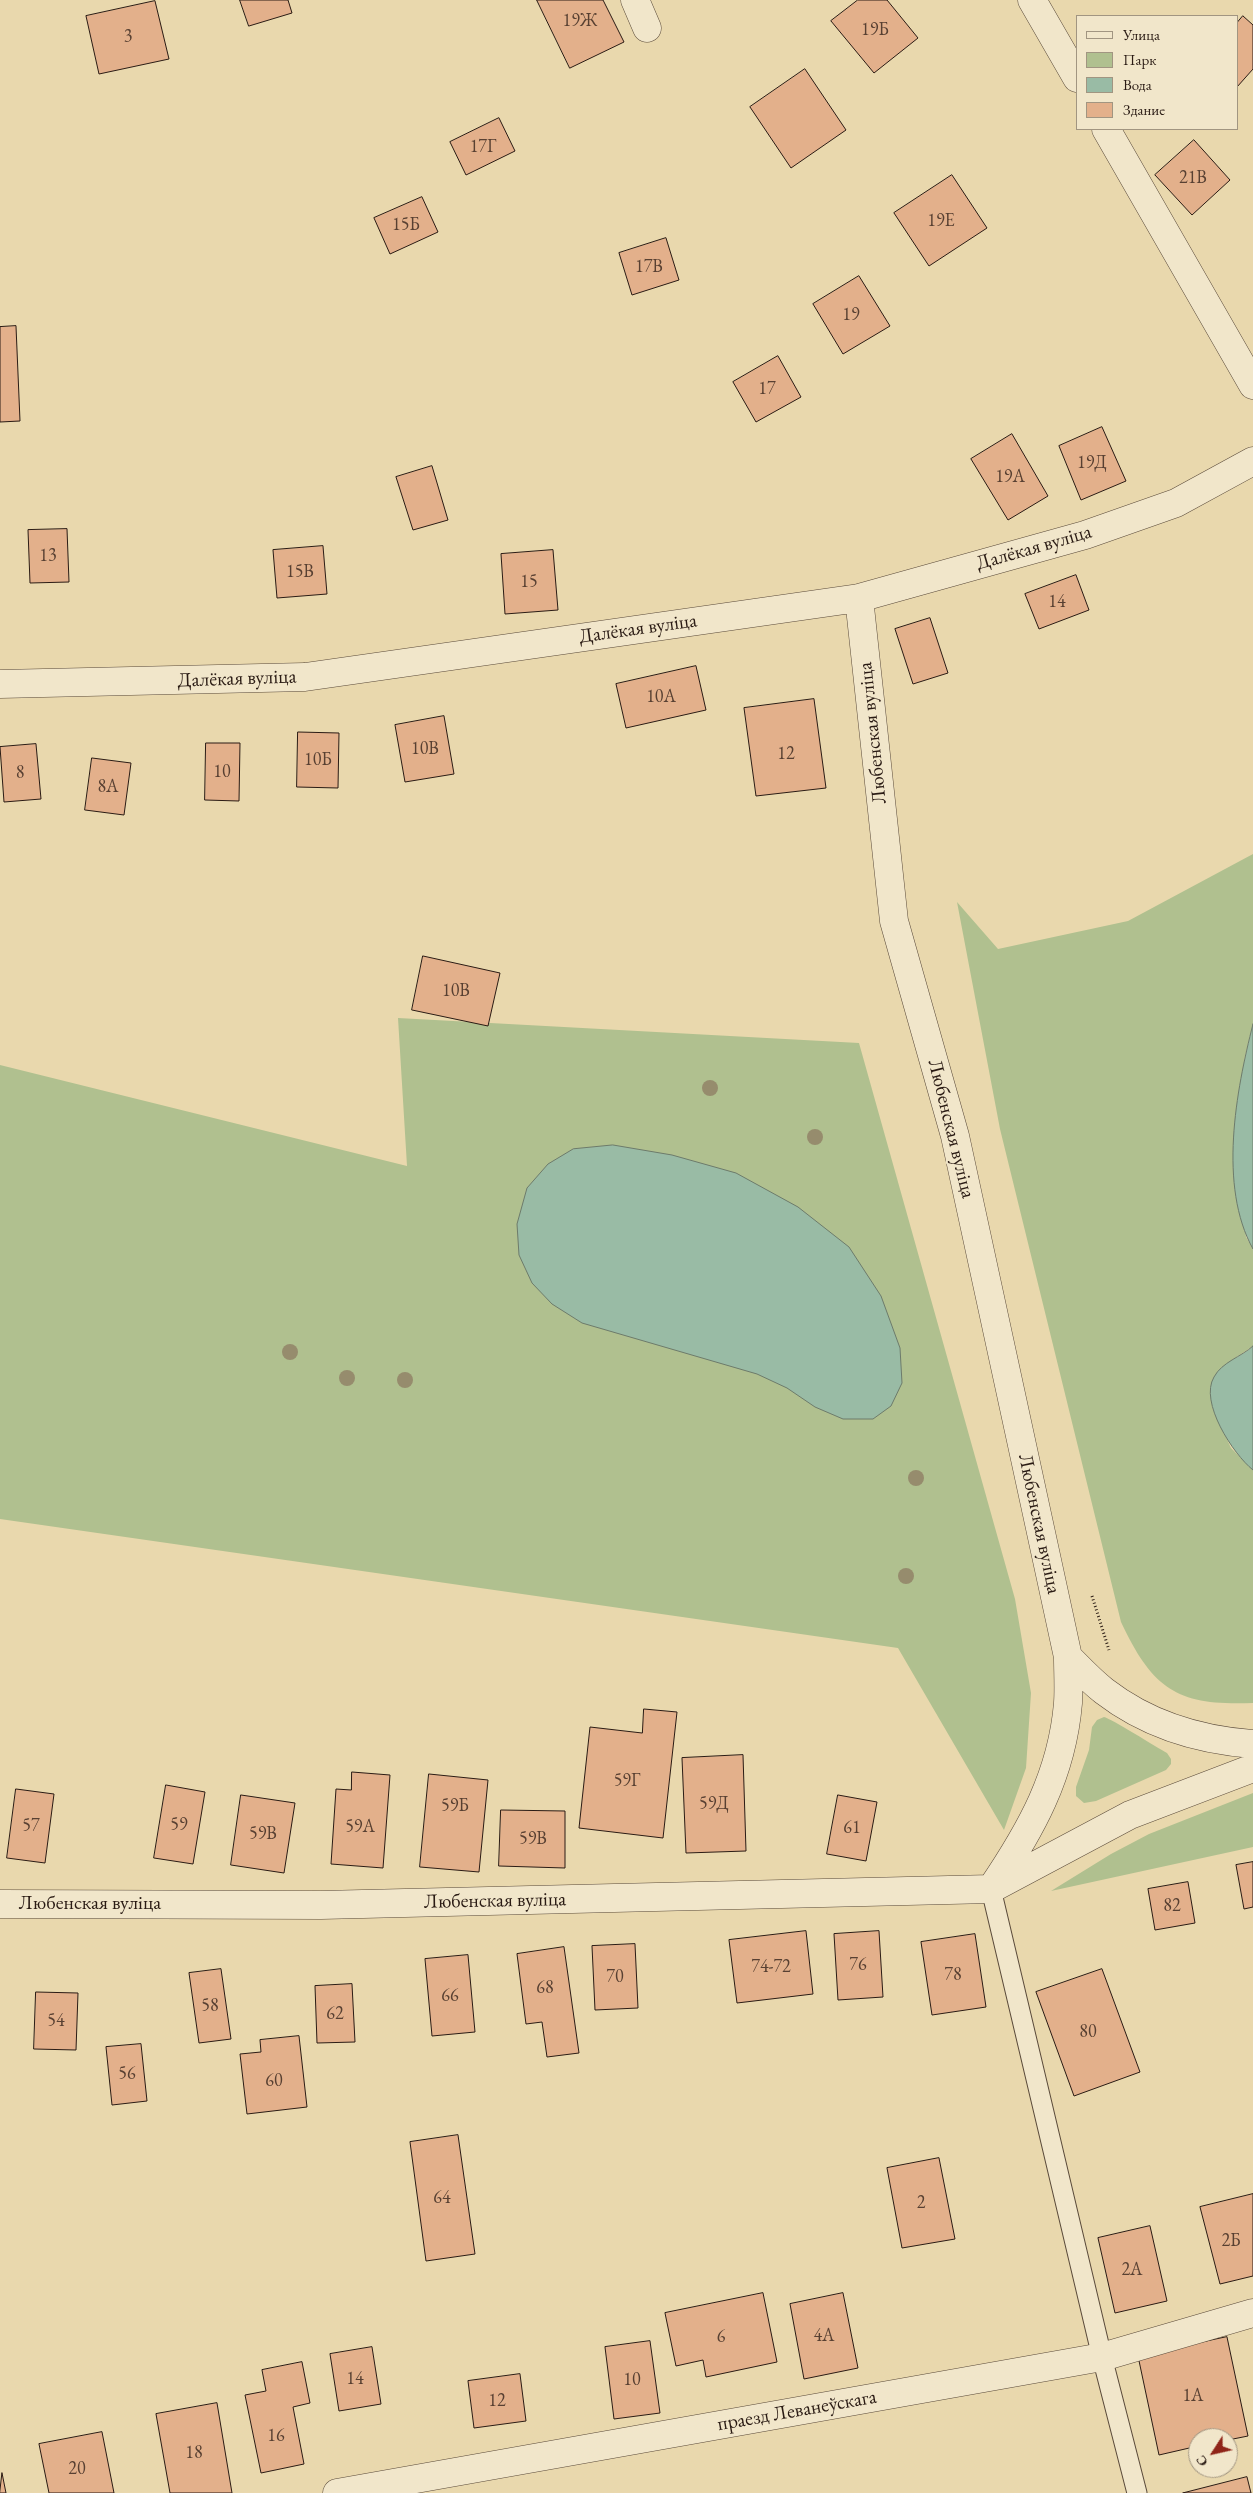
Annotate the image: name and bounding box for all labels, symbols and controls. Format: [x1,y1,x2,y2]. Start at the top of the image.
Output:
house number: 19Ж [563,10,597,32]
legend [1076,15,1238,130]
house number: 19Б [861,19,889,41]
text: Улица [1123,25,1160,44]
house number: 3 [124,26,132,48]
text: Парк [1123,50,1156,69]
text: Вода [1123,75,1152,94]
text: Здание [1123,100,1165,119]
house number: 17Г [470,136,496,158]
house number: 21В [1179,167,1207,189]
house number: 19Е [927,210,955,232]
house number: 15Б [392,214,420,236]
house number: 17В [635,256,663,278]
house number: 19 [842,304,860,326]
house number: 17 [758,378,776,400]
house number: 19Д [1077,452,1107,474]
house number: 19А [995,466,1025,488]
street label: Далёкая вуліца [974,520,1094,576]
house number: 13 [39,545,57,567]
house number: 15В [286,561,314,583]
house number: 15 [520,571,538,593]
house number: 14 [1048,591,1066,613]
street label: Далёкая вуліца [577,609,699,649]
street label: Любенская вуліца [854,661,892,805]
street label: Далёкая вуліца [177,665,297,693]
house number: 10А [646,686,676,708]
house number: 10В [411,738,439,760]
house number: 12 [777,743,795,765]
house number: 10Б [304,749,332,771]
house number: 10 [213,761,231,783]
house number: 8 [16,762,24,784]
house number: 8А [97,776,119,798]
house number: 10В [442,980,470,1002]
street label: Любенская вуліца [922,1057,980,1201]
street label: Любенская вуліца [1012,1452,1066,1596]
house number: 59Г [614,1770,640,1792]
house number: 59Д [699,1793,729,1815]
house number: 59Б [441,1795,469,1817]
house number: 59 [170,1814,188,1836]
house number: 57 [22,1815,40,1837]
house number: 59А [345,1816,375,1838]
house number: 61 [843,1817,861,1839]
house number: 59В [249,1823,277,1845]
house number: 59В [519,1828,547,1850]
street label: Любенская вуліца [424,1888,566,1914]
street label: Любенская вуліца [19,1892,161,1916]
house number: 82 [1163,1895,1181,1917]
house number: 76 [849,1954,867,1976]
house number: 74-72 [751,1956,791,1978]
house number: 78 [944,1964,962,1986]
house number: 70 [606,1966,624,1988]
house number: 68 [536,1977,554,1999]
house number: 66 [441,1985,459,2007]
house number: 58 [201,1995,219,2017]
house number: 62 [326,2003,344,2025]
house number: 54 [47,2010,65,2032]
house number: 80 [1079,2021,1097,2043]
house number: 56 [118,2063,136,2085]
house number: 60 [265,2070,283,2092]
house number: 64 [433,2187,451,2209]
house number: 2 [917,2192,925,2214]
house number: 2Б [1221,2230,1241,2252]
house number: 2А [1121,2259,1143,2281]
house number: 4А [813,2325,835,2347]
house number: 6 [717,2326,725,2348]
house number: 14 [346,2368,364,2390]
house number: 10 [623,2369,641,2391]
street label: праезд Леванеўскага [715,2385,879,2437]
house number: 1А [1182,2385,1204,2407]
house number: 12 [488,2390,506,2412]
house number: 16 [267,2425,285,2447]
north arrow [1188,2428,1238,2478]
house number: 18 [185,2442,203,2464]
text: С [1191,2452,1212,2470]
house number: 20 [68,2458,86,2480]

